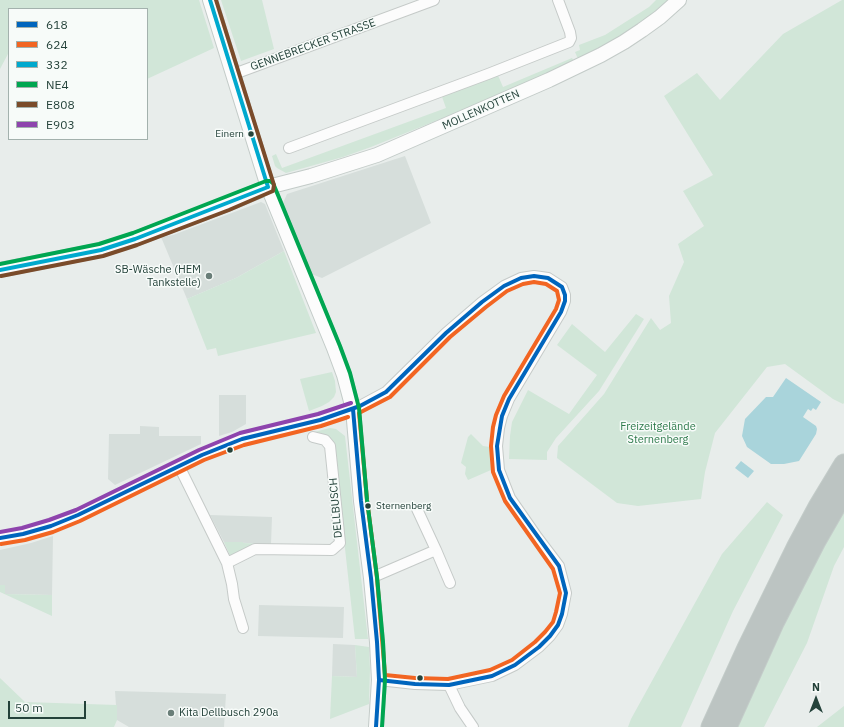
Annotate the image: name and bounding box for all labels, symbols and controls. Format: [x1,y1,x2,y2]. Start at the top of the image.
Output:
legend [8,8,148,140]
street label: GENNEBRECKER STRASSE [249,16,377,74]
text: 618 [46,17,68,32]
text: 624 [46,37,68,52]
text: 332 [46,57,68,72]
text: NE4 [46,77,69,92]
street label: MOLLENKOTTEN [440,87,522,133]
text: E808 [46,97,75,112]
text: E903 [46,117,75,132]
place label: Einern [215,128,244,140]
marker: Einern [246,129,256,139]
place label: SB-Wäsche (HEM Tankstelle) [115,263,201,289]
marker: SB-Wäsche (HEM Tankstelle) [204,271,214,281]
park label: Freizeitgelände Sternenberg [620,420,696,446]
unlabelled marker [225,445,235,455]
street label: DELLBUSCH [327,477,345,539]
place label: Sternenberg [376,500,431,512]
marker: Sternenberg [363,501,373,511]
unlabelled marker [415,673,425,683]
north arrow [796,679,836,719]
text: N [812,680,820,694]
scale bar [10,693,88,719]
text: 50 m [15,700,43,715]
place label: Kita Dellbusch 290a [179,706,278,720]
marker: Kita Dellbusch 290a [166,708,176,718]

